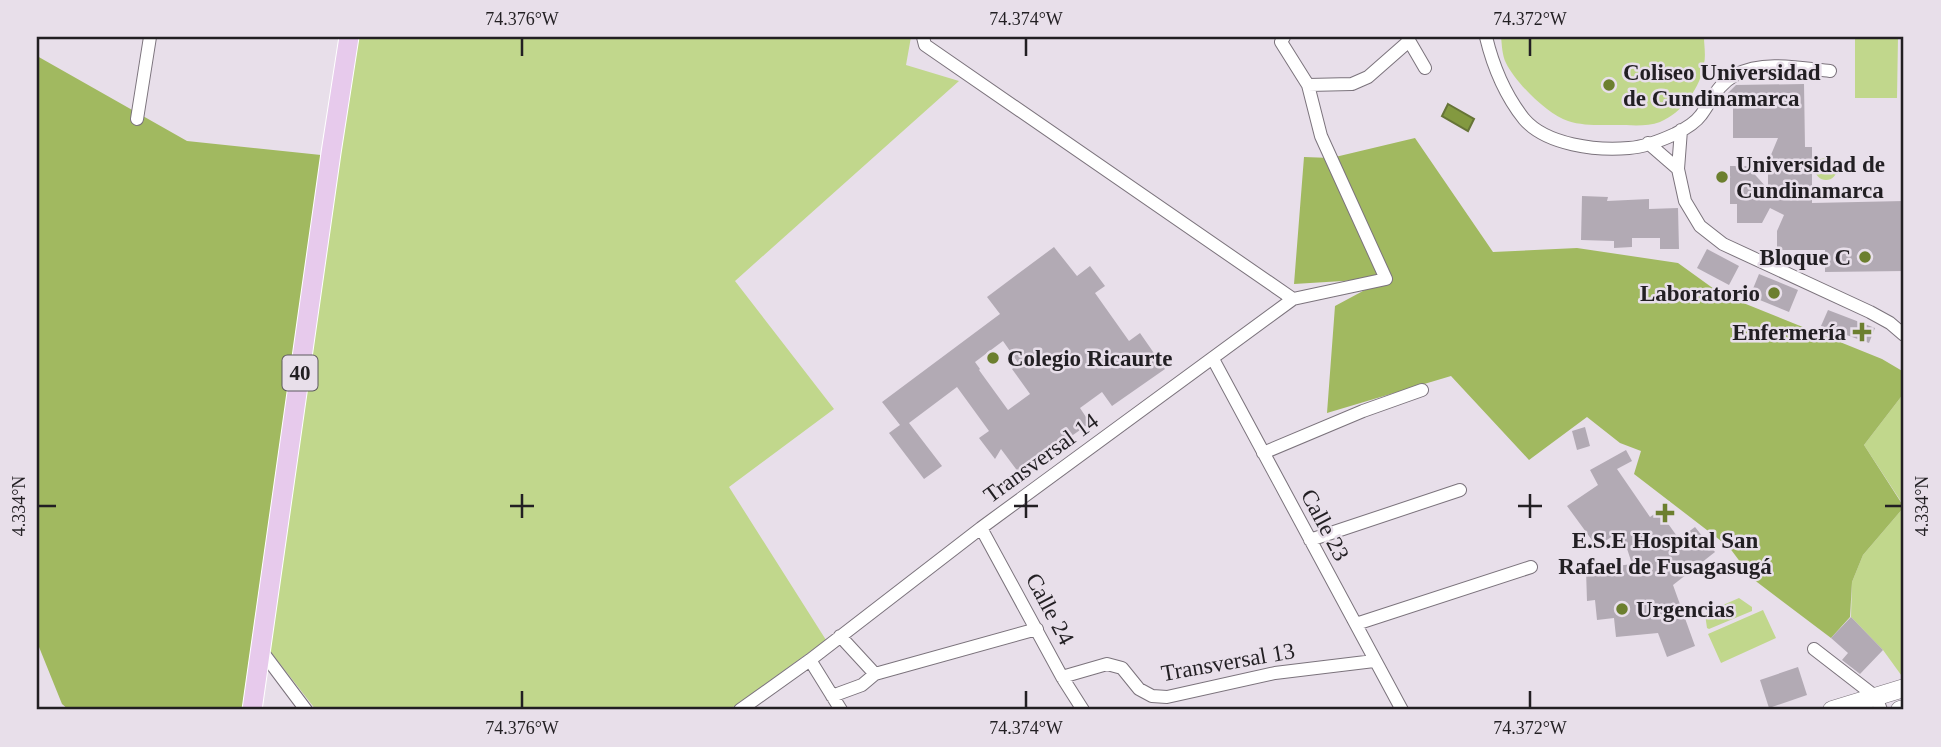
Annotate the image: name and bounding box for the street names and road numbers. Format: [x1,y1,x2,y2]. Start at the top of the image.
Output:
road number: 40 [282,356,318,390]
street label: Transversal 14 [979,408,1103,508]
street label: Calle 23 [1296,485,1354,565]
street label: Calle 24 [1021,569,1079,649]
street label: Transversal 13 [1159,638,1297,686]

